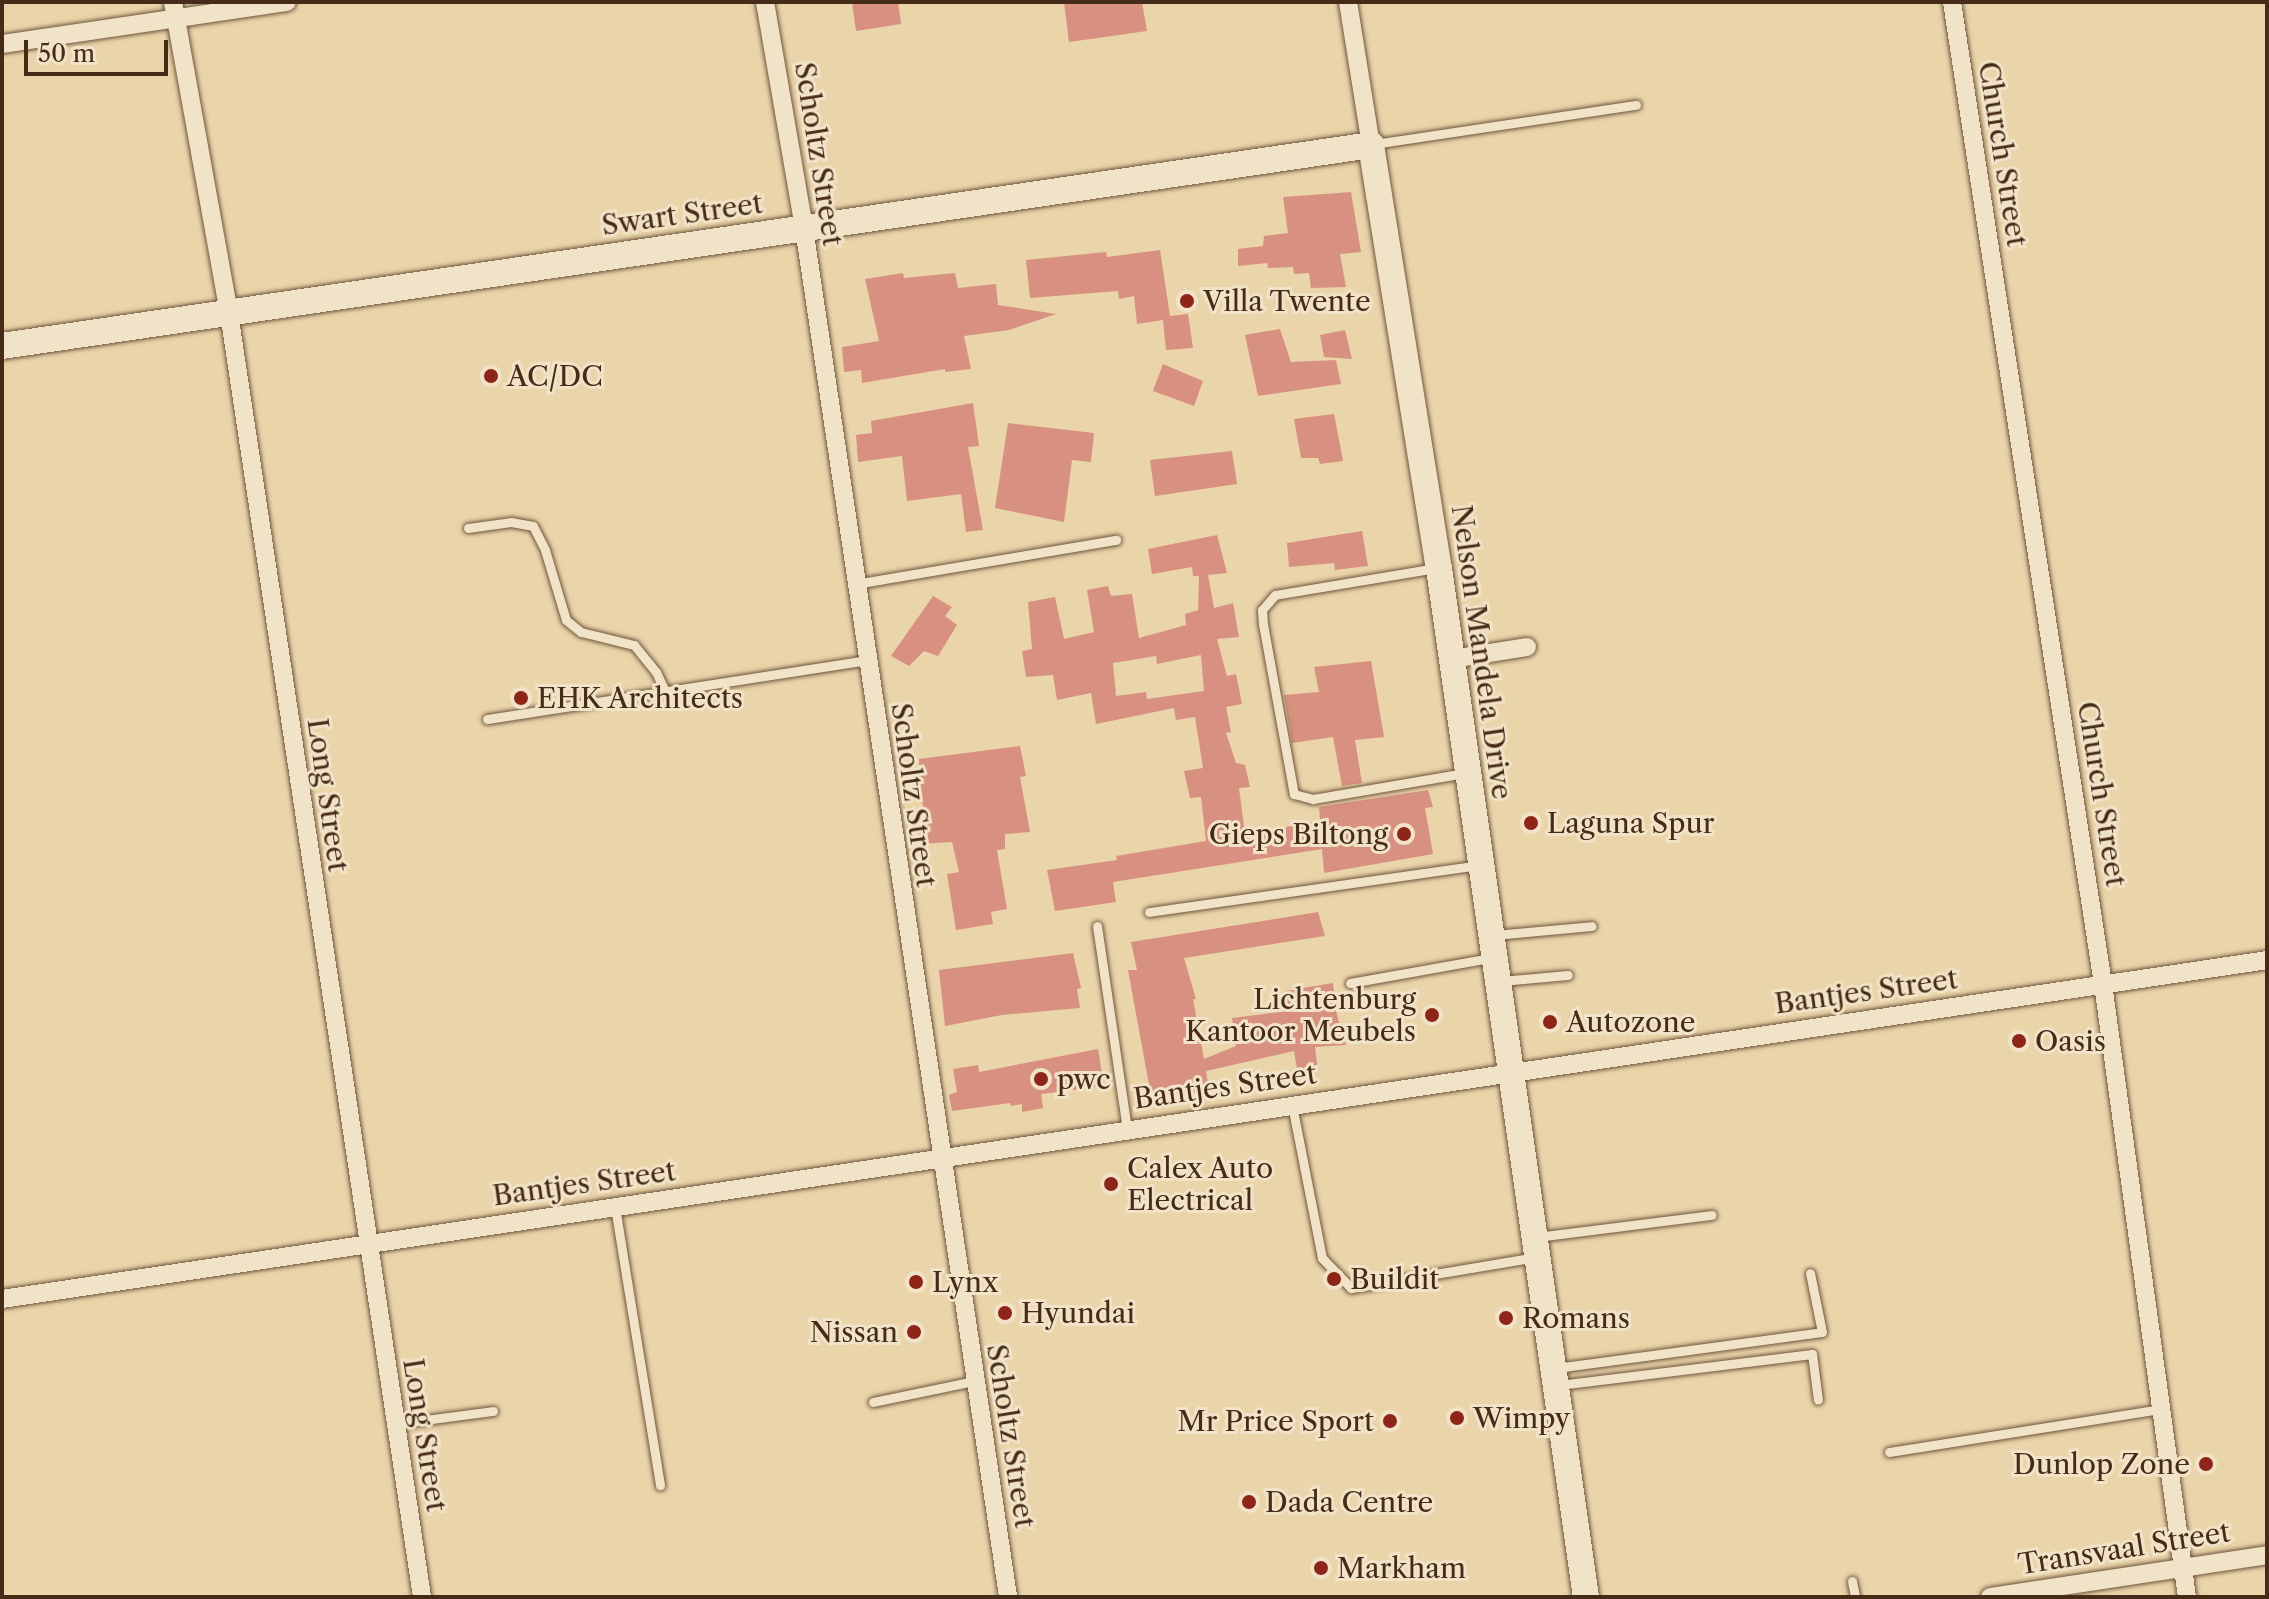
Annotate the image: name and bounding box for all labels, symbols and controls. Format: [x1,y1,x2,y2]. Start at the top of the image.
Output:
scale bar [28,24,172,74]
text: 50 m [38,39,95,68]
street label: Church Street [1972,59,2034,249]
street label: Scholtz Street [788,60,850,248]
street label: Swart Street [599,186,765,242]
place label: Villa Twente [1203,284,1372,318]
marker: Villa Twente [1178,292,1196,310]
place label: AC/DC [507,359,603,393]
marker: AC/DC [482,367,500,385]
street label: Nelson Mandela Drive [1445,503,1519,801]
place label: EHK Architects [537,681,745,715]
marker: EHK Architects [512,689,530,707]
street label: Church Street [2071,699,2133,889]
street label: Scholtz Street [884,701,944,889]
street label: Long Street [301,716,355,874]
place label: Laguna Spur [1547,806,1715,840]
marker: Laguna Spur [1522,814,1540,832]
place label: Gieps Biltong [1209,817,1388,851]
marker: Gieps Biltong [1395,825,1413,843]
street label: Bantjes Street [1772,962,1960,1020]
place label: Lichtenburg Kantoor Meubels [1185,982,1416,1048]
place label: Autozone [1566,1005,1695,1039]
marker: Lichtenburg Kantoor Meubels [1423,1006,1441,1024]
marker: Autozone [1541,1013,1559,1031]
place label: Oasis [2035,1024,2106,1058]
marker: Oasis [2010,1032,2028,1050]
street label: Bantjes Street [1131,1057,1319,1115]
place label: pwc [1057,1062,1111,1096]
marker: pwc [1032,1070,1050,1088]
place label: Calex Auto Electrical [1127,1151,1275,1217]
street label: Bantjes Street [490,1154,678,1212]
marker: Calex Auto Electrical [1102,1175,1120,1193]
place label: Buildit [1350,1262,1439,1296]
place label: Lynx [932,1265,998,1299]
marker: Buildit [1325,1270,1343,1288]
marker: Lynx [907,1273,925,1291]
place label: Hyundai [1021,1296,1135,1330]
place label: Romans [1522,1301,1630,1335]
marker: Hyundai [996,1304,1014,1322]
marker: Romans [1497,1309,1515,1327]
place label: Nissan [810,1315,898,1349]
marker: Nissan [905,1323,923,1341]
street label: Scholtz Street [980,1342,1042,1530]
street label: Long Street [396,1356,454,1514]
place label: Wimpy [1473,1401,1570,1435]
place label: Mr Price Sport [1177,1404,1374,1438]
marker: Wimpy [1448,1409,1466,1427]
marker: Mr Price Sport [1381,1412,1399,1430]
place label: Dunlop Zone [2013,1447,2190,1481]
marker: Dunlop Zone [2197,1455,2215,1473]
place label: Dada Centre [1265,1485,1434,1519]
marker: Dada Centre [1240,1493,1258,1511]
street label: Transvaal Street [2016,1515,2232,1581]
place label: Markham [1337,1551,1466,1585]
marker: Markham [1312,1559,1330,1577]

